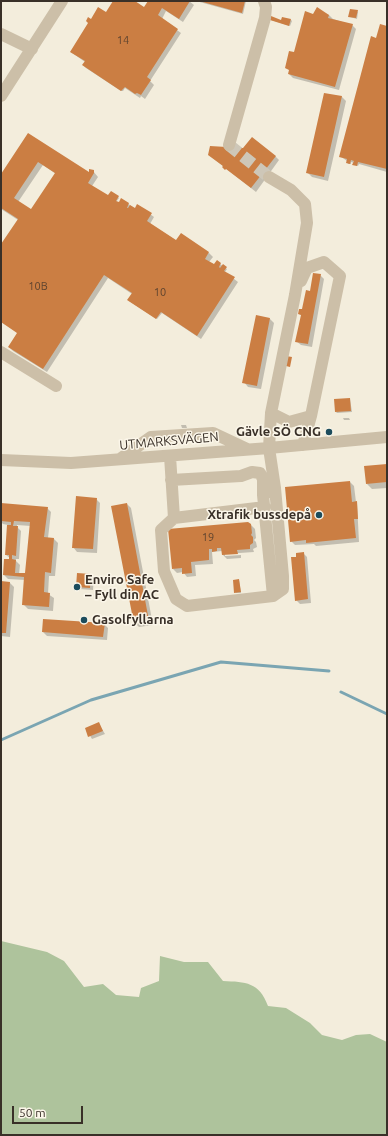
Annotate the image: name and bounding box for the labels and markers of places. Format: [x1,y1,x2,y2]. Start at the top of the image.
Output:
place label: Gävle SÖ CNG [236,424,321,440]
marker: Gävle SÖ CNG [324,427,334,437]
place label: Xtrafik bussdepå [207,507,311,523]
marker: Xtrafik bussdepå [314,510,324,520]
place label: Enviro Safe – Fyll din AC [85,572,159,603]
marker: Enviro Safe – Fyll din AC [72,582,82,592]
place label: Gasolfyllarna [92,612,174,628]
marker: Gasolfyllarna [79,615,89,625]

